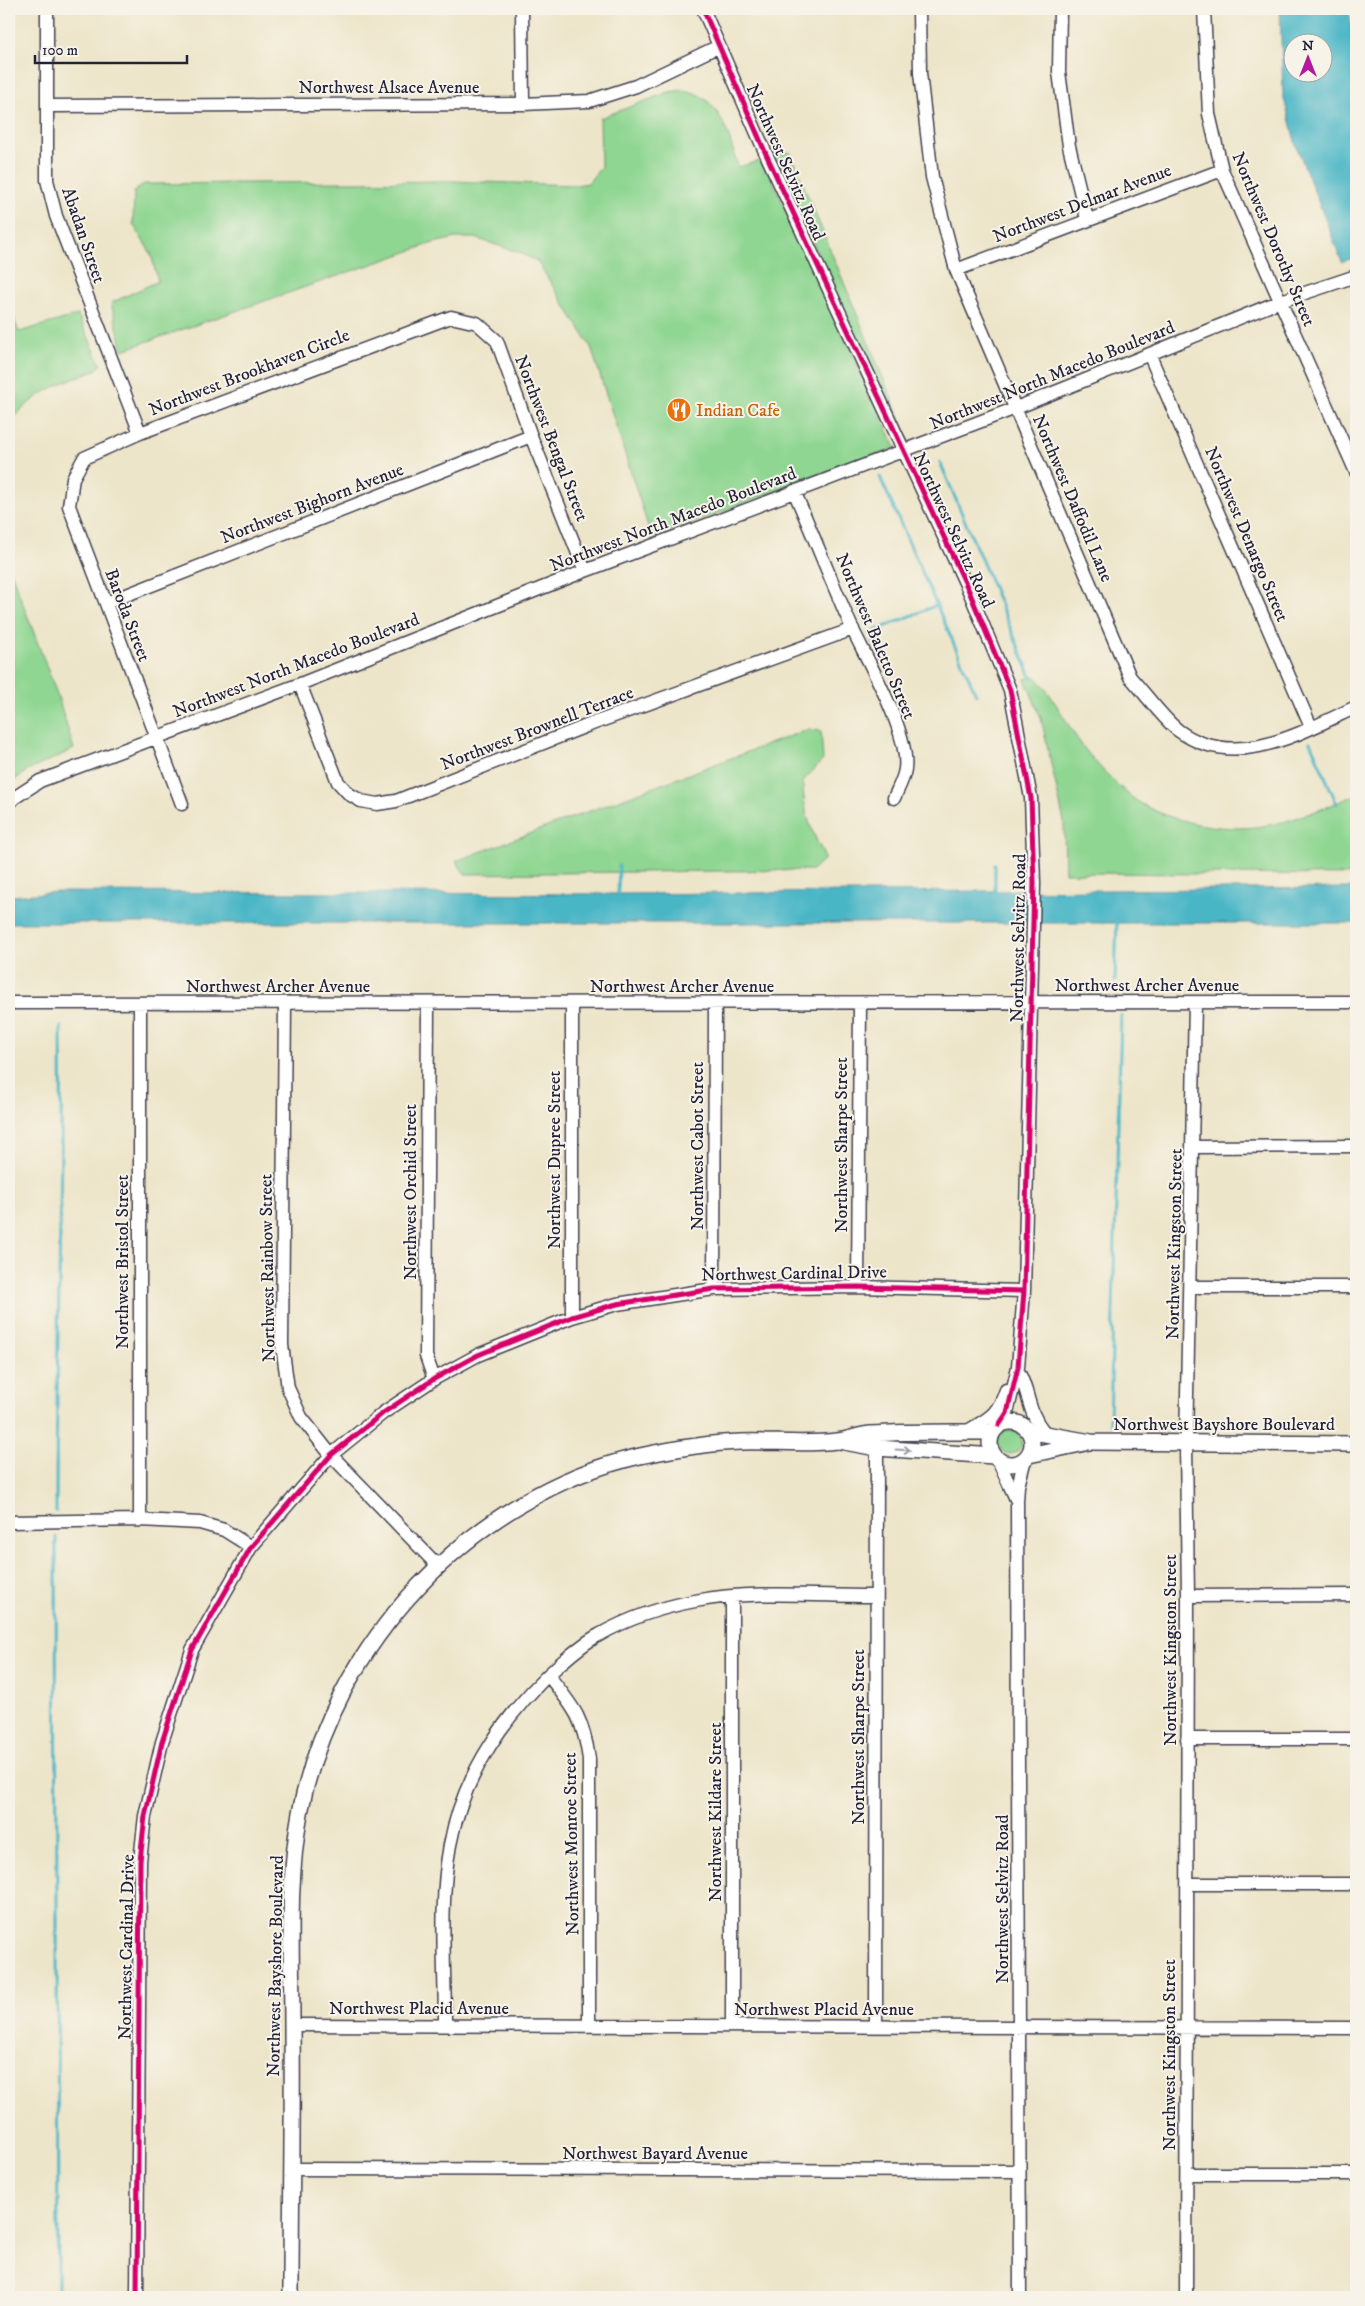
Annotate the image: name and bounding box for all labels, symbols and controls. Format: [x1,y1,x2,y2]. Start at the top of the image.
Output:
scale bar [35,32,188,64]
north arrow [1282,32,1332,82]
text: N [1302,37,1314,55]
text: 100 m [42,41,78,60]
street label: Northwest Alsace Avenue [299,77,479,99]
street label: Northwest Selvitz Road [741,81,829,244]
street label: Northwest Dorothy Street [1226,149,1320,330]
street label: Northwest Delmar Avenue [990,160,1175,248]
street label: Abadan Street [56,184,110,286]
street label: Northwest North Macedo Boulevard [927,317,1178,435]
street label: Northwest Brookhaven Circle [146,324,353,421]
street label: Northwest Bengal Street [509,352,593,525]
restaurant icon: Indian Cafe [666,397,692,423]
place label: Indian Cafe [696,400,780,422]
street label: Northwest Daffodil Lane [1027,411,1117,585]
street label: Northwest Denargo Street [1199,444,1293,625]
street label: Northwest Selvitz Road [907,449,999,612]
street label: Northwest Bighorn Avenue [218,459,407,549]
street label: Northwest North Macedo Boulevard [547,463,800,577]
street label: Northwest Baletto Street [830,550,920,723]
street label: Baroda Street [99,566,155,665]
street label: Northwest North Macedo Boulevard [170,609,423,723]
street label: Northwest Brownell Terrace [438,682,637,776]
street label: Northwest Selvitz Road [1007,853,1031,1023]
street label: Northwest Archer Avenue [1055,975,1239,997]
street label: Northwest Archer Avenue [186,976,370,998]
street label: Northwest Archer Avenue [590,976,774,998]
street label: Northwest Sharpe Street [831,1057,853,1233]
street label: Northwest Cabot Street [687,1062,709,1230]
street label: Northwest Dupree Street [544,1070,566,1249]
street label: Northwest Orchid Street [400,1104,422,1280]
street label: Northwest Kingston Street [1162,1148,1188,1340]
street label: Northwest Rainbow Street [255,1173,281,1362]
street label: Northwest Bristol Street [112,1175,134,1349]
street label: Northwest Cardinal Drive [701,1261,887,1287]
street label: Northwest Bayshore Boulevard [1113,1414,1335,1436]
one-way arrow [895,1445,911,1455]
street label: Northwest Kingston Street [1160,1554,1182,1746]
street label: Northwest Sharpe Street [848,1649,870,1825]
street label: Northwest Kildare Street [705,1722,727,1902]
street label: Northwest Monroe Street [559,1752,585,1936]
street label: Northwest Selvitz Road [992,1815,1014,1983]
street label: Northwest Cardinal Drive [114,1854,140,2040]
street label: Northwest Bayshore Boulevard [263,1855,289,2077]
street label: Northwest Kingston Street [1159,1959,1181,2151]
street label: Northwest Placid Avenue [329,1998,509,2020]
street label: Northwest Placid Avenue [734,1999,914,2021]
street label: Northwest Bayard Avenue [562,2143,748,2165]

